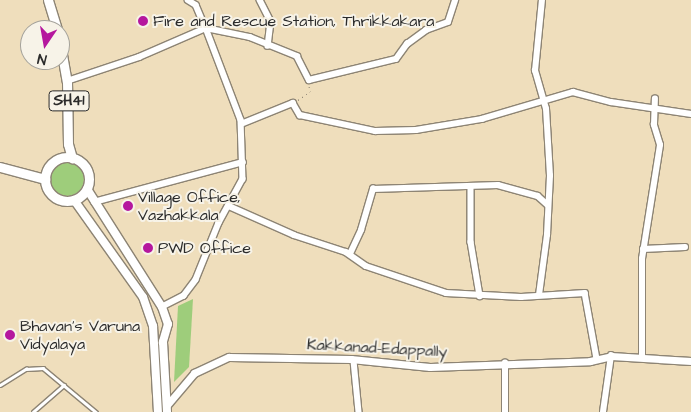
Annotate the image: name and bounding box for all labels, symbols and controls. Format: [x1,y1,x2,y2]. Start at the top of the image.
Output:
place label: Fire and Rescue Station, Thrikkakara [153,11,434,31]
marker: Fire and Rescue Station, Thrikkakara [137,15,149,27]
north arrow [20,20,70,70]
text: N [36,48,48,69]
road number: SH41 [48,88,90,114]
place label: Village Office, Vazhakkala [138,187,241,225]
marker: Village Office, Vazhakkala [122,200,134,212]
place label: PWD Office [158,238,251,258]
marker: PWD Office [142,242,154,254]
place label: Bhavan's Varuna Vidyalaya [20,316,140,354]
marker: Bhavan's Varuna Vidyalaya [4,329,16,341]
street label: Kakkanad-Edappally [306,335,448,361]

